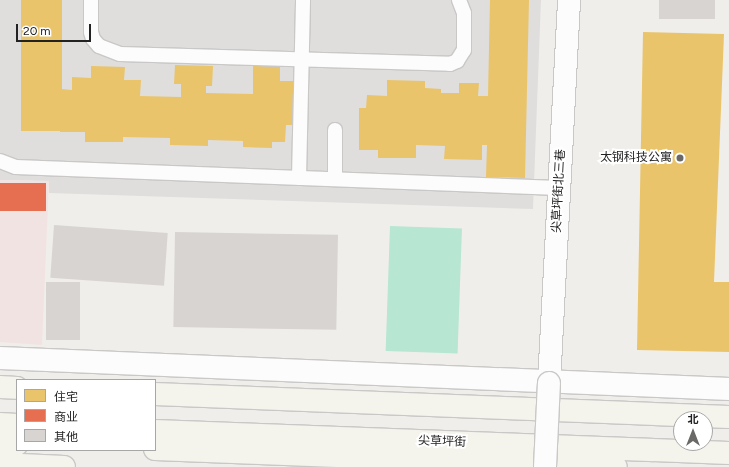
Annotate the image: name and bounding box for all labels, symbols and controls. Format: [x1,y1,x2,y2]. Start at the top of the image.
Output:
scale bar [18,16,93,42]
text: 20 m [23,24,51,38]
street label: 尖草坪街北三巷 [550,149,568,233]
place label: 太钢科技公寓 [600,151,672,165]
marker: 太钢科技公寓 [675,153,685,163]
legend [16,379,156,451]
text: 住宅 [54,390,78,404]
text: 商业 [54,410,78,424]
north arrow [673,411,713,451]
text: 北 [688,413,699,426]
text: 其他 [54,430,78,444]
street label: 尖草坪街 [418,434,466,450]

